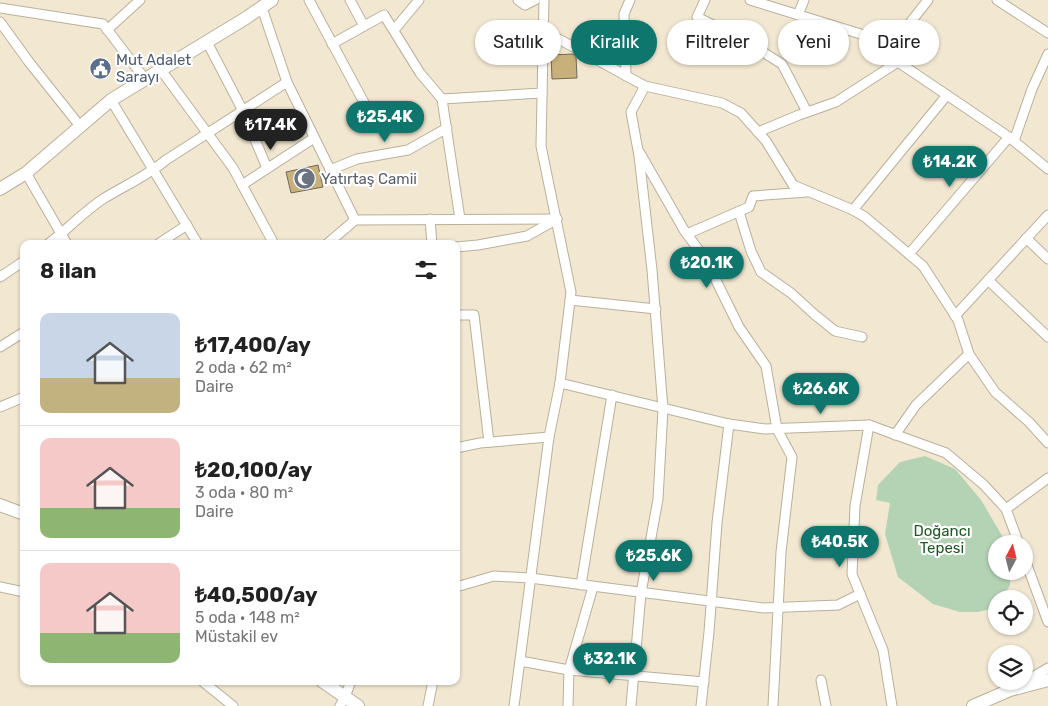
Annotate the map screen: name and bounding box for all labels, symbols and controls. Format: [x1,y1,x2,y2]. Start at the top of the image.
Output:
chip: Satılık [475,20,561,65]
chip: Kiralık [571,20,657,65]
chip: Filtreler [667,20,768,65]
chip: Yeni [778,20,849,65]
chip: Daire [859,20,939,65]
place label: Mut Adalet Sarayı [116,51,191,86]
public building icon: Mut Adalet Sarayı [88,57,112,81]
pin: ₺25.4K [344,100,426,143]
text: ₺25.4K [357,107,413,126]
pin: ₺17.4K [230,108,312,151]
text: ₺17.4K [245,115,297,134]
pin: ₺14.2K [909,146,991,188]
text: ₺14.2K [923,152,977,171]
mosque icon: Yatırtaş Camii [293,167,317,191]
place label: Yatırtaş Camii [321,170,417,188]
pin: ₺20.1K [666,246,748,289]
text: ₺20.1K [681,253,733,272]
icon: filters [412,256,440,284]
text: 8 ilan [40,258,97,283]
text: ₺17,400/ay [195,332,311,357]
icon: home [80,333,140,393]
text: 2 oda · 62 m² [195,358,292,377]
pin: ₺26.6K [780,372,862,415]
text: Daire [195,377,234,396]
text: ₺26.6K [793,379,849,398]
text: ₺20,100/ay [195,457,312,482]
icon: home [80,458,140,518]
text: 3 oda · 80 m² [195,483,293,502]
text: Daire [195,502,234,521]
park label: Doğancı Tepesi [913,522,971,557]
pin: ₺40.5K [799,526,881,568]
text: ₺40.5K [812,532,868,551]
north arrow [988,535,1032,580]
map controls [988,535,1033,690]
pin: ₺25.6K [613,540,695,582]
text: ₺25.6K [626,546,682,565]
text: ₺40,500/ay [195,582,317,607]
icon: home [80,583,140,643]
button: locate [988,590,1033,635]
text: 5 oda · 148 m² [195,608,300,627]
text: Müstakil ev [195,627,278,646]
pin: ₺32.1K [569,642,651,685]
button: layers [988,645,1033,690]
text: ₺32.1K [584,649,636,668]

